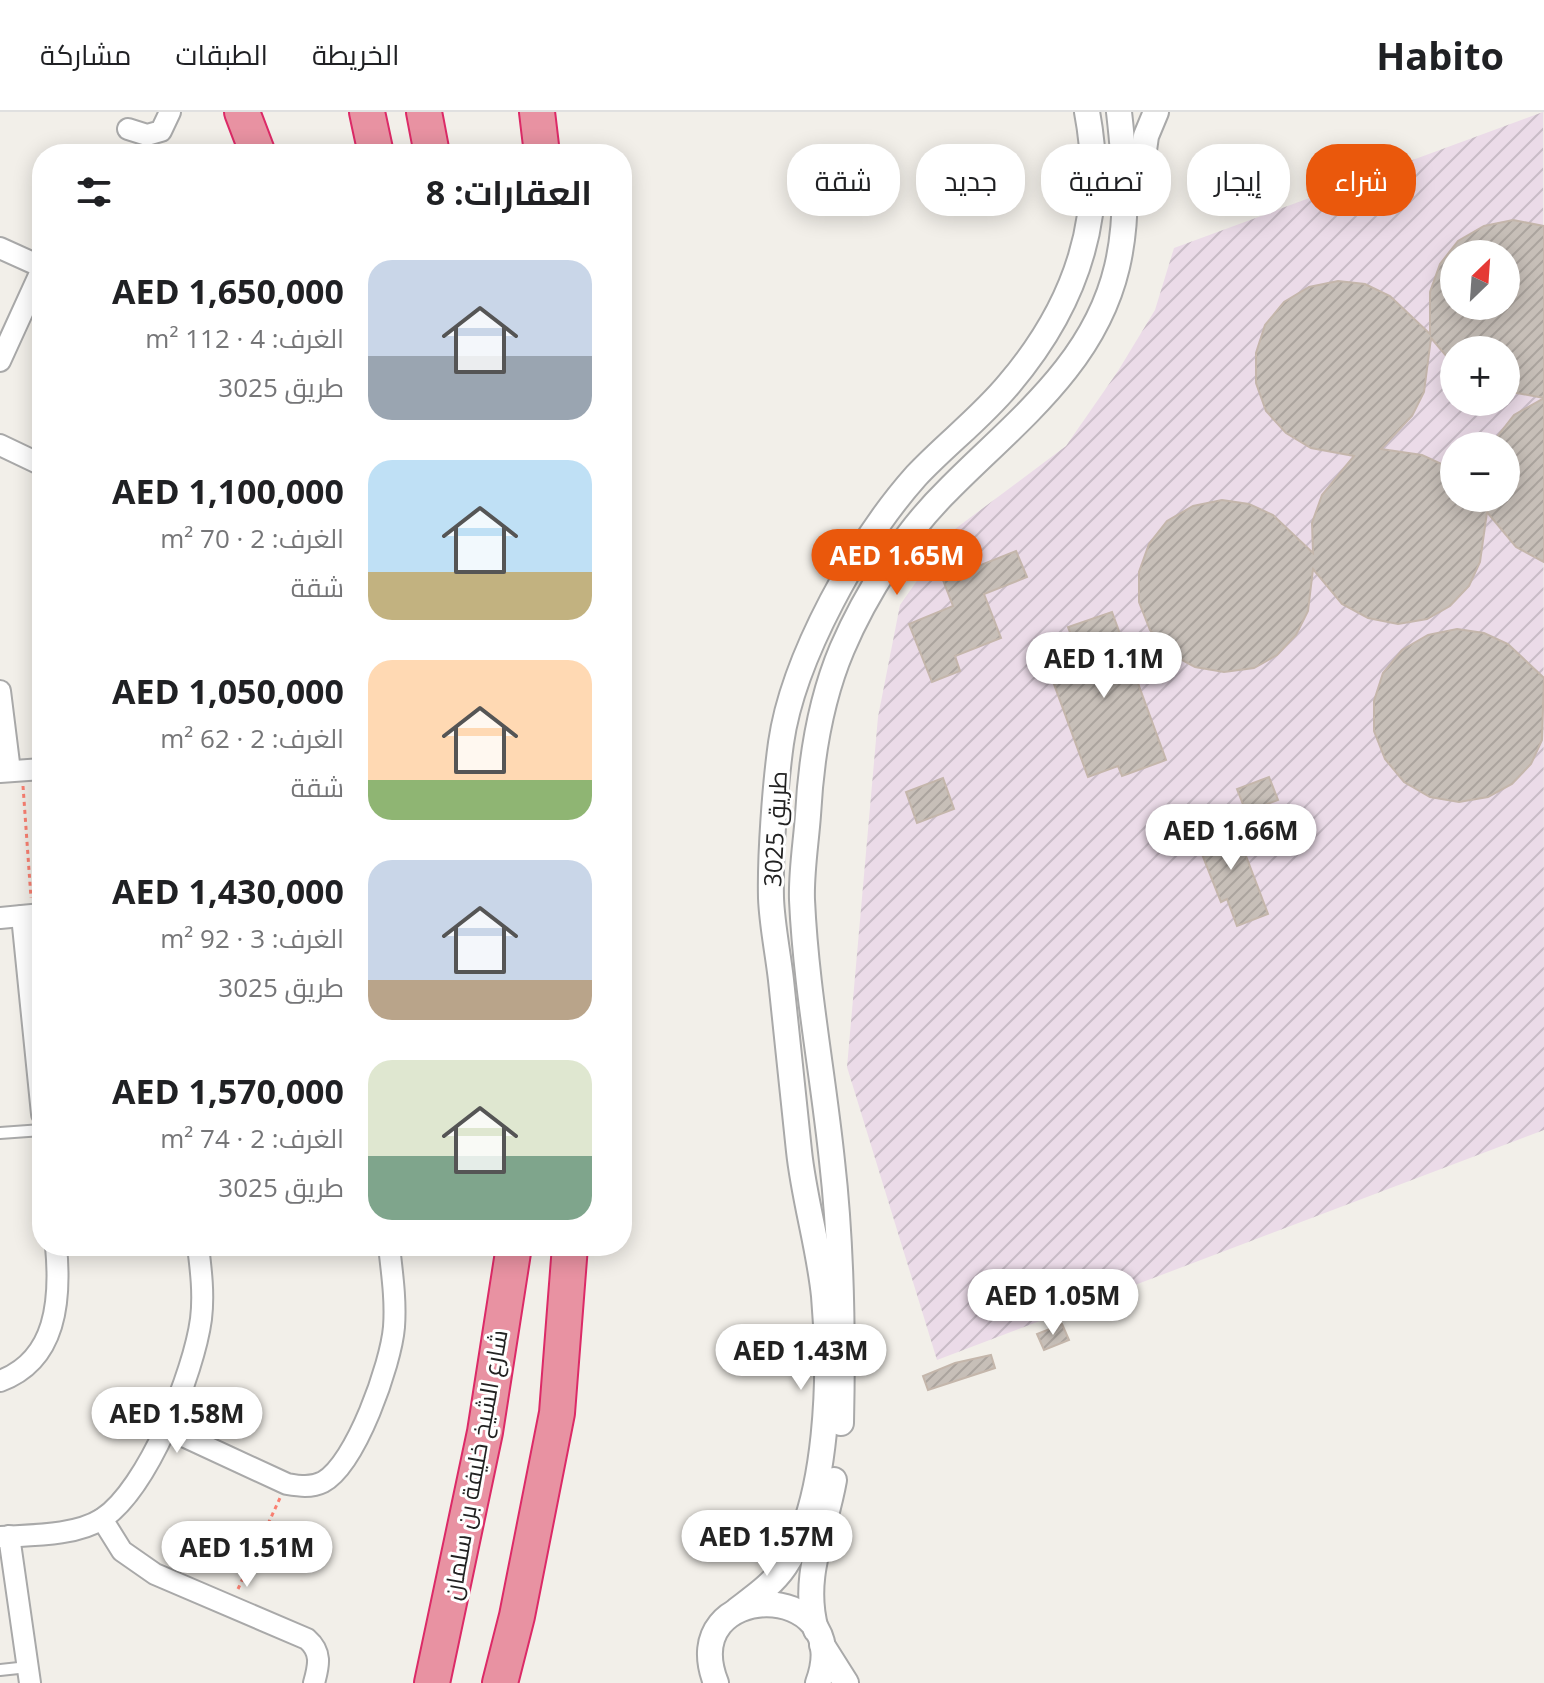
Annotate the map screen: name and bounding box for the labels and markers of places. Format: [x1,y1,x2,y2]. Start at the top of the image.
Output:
pin: AED 1.65M [805,529,989,597]
pin: AED 1.1M [1021,632,1187,700]
pin: AED 1.66M [1139,804,1323,872]
pin: AED 1.05M [961,1269,1145,1337]
pin: AED 1.43M [709,1324,893,1392]
pin: AED 1.58M [85,1387,269,1455]
pin: AED 1.57M [675,1510,859,1578]
pin: AED 1.51M [155,1521,339,1589]

